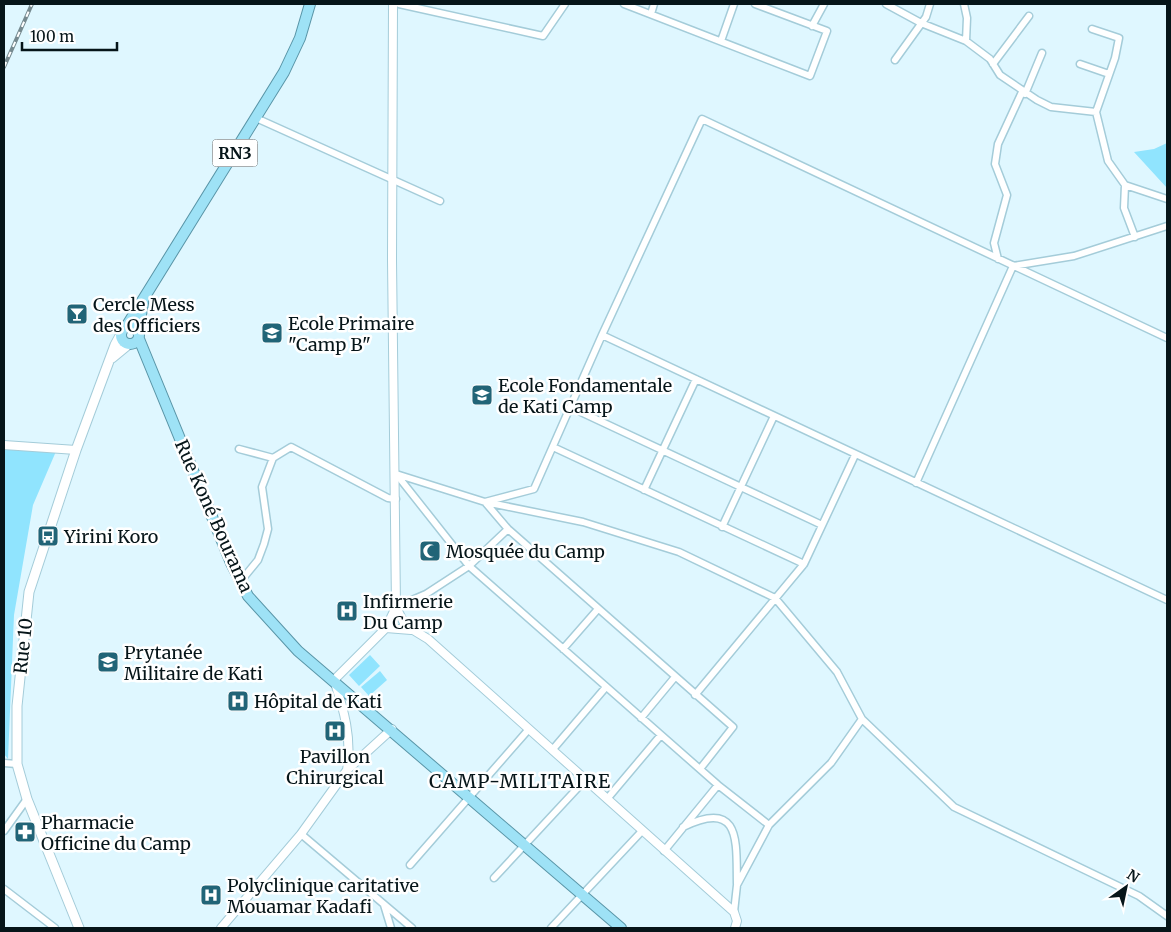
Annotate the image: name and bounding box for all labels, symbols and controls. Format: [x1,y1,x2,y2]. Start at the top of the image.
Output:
scale bar [22,20,118,52]
text: 100 m [30,27,74,46]
road number: RN3 [212,140,258,167]
place label: Cercle Mess des Officiers [93,293,201,337]
bar icon: Cercle Mess des Officiers [65,302,89,326]
place label: Ecole Primaire "Camp B" [288,312,414,356]
school or university icon: Ecole Primaire "Camp B" [260,321,284,345]
place label: Ecole Fondamentale de Kati Camp [498,374,672,418]
school or university icon: Ecole Fondamentale de Kati Camp [470,383,494,407]
street label: Rue Koné Bourama [170,436,258,596]
bus stop icon: Yirini Koro [36,524,60,548]
place label: Yirini Koro [63,525,158,548]
mosque icon: Mosquée du Camp [418,539,442,563]
place label: Mosquée du Camp [446,540,605,563]
place label: Infirmerie Du Camp [363,590,453,634]
hospital icon: Infirmerie Du Camp [335,599,359,623]
street label: Rue 10 [9,617,37,675]
place label: Prytanée Militaire de Kati [124,641,263,685]
school or university icon: Prytanée Militaire de Kati [96,650,120,674]
hospital icon: Hôpital de Kati [226,689,250,713]
place label: Hôpital de Kati [254,690,382,713]
hospital icon: Pavillon Chirurgical [323,719,347,743]
place label: Pavillon Chirurgical [286,745,384,789]
district label: CAMP-MILITAIRE [429,769,611,793]
place label: Pharmacie Officine du Camp [41,811,191,855]
pharmacy icon: Pharmacie Officine du Camp [13,820,37,844]
north arrow [1101,862,1151,912]
text: N [1124,866,1143,887]
place label: Polyclinique caritative Mouamar Kadafi [227,874,419,918]
hospital icon: Polyclinique caritative Mouamar Kadafi [199,883,223,907]

